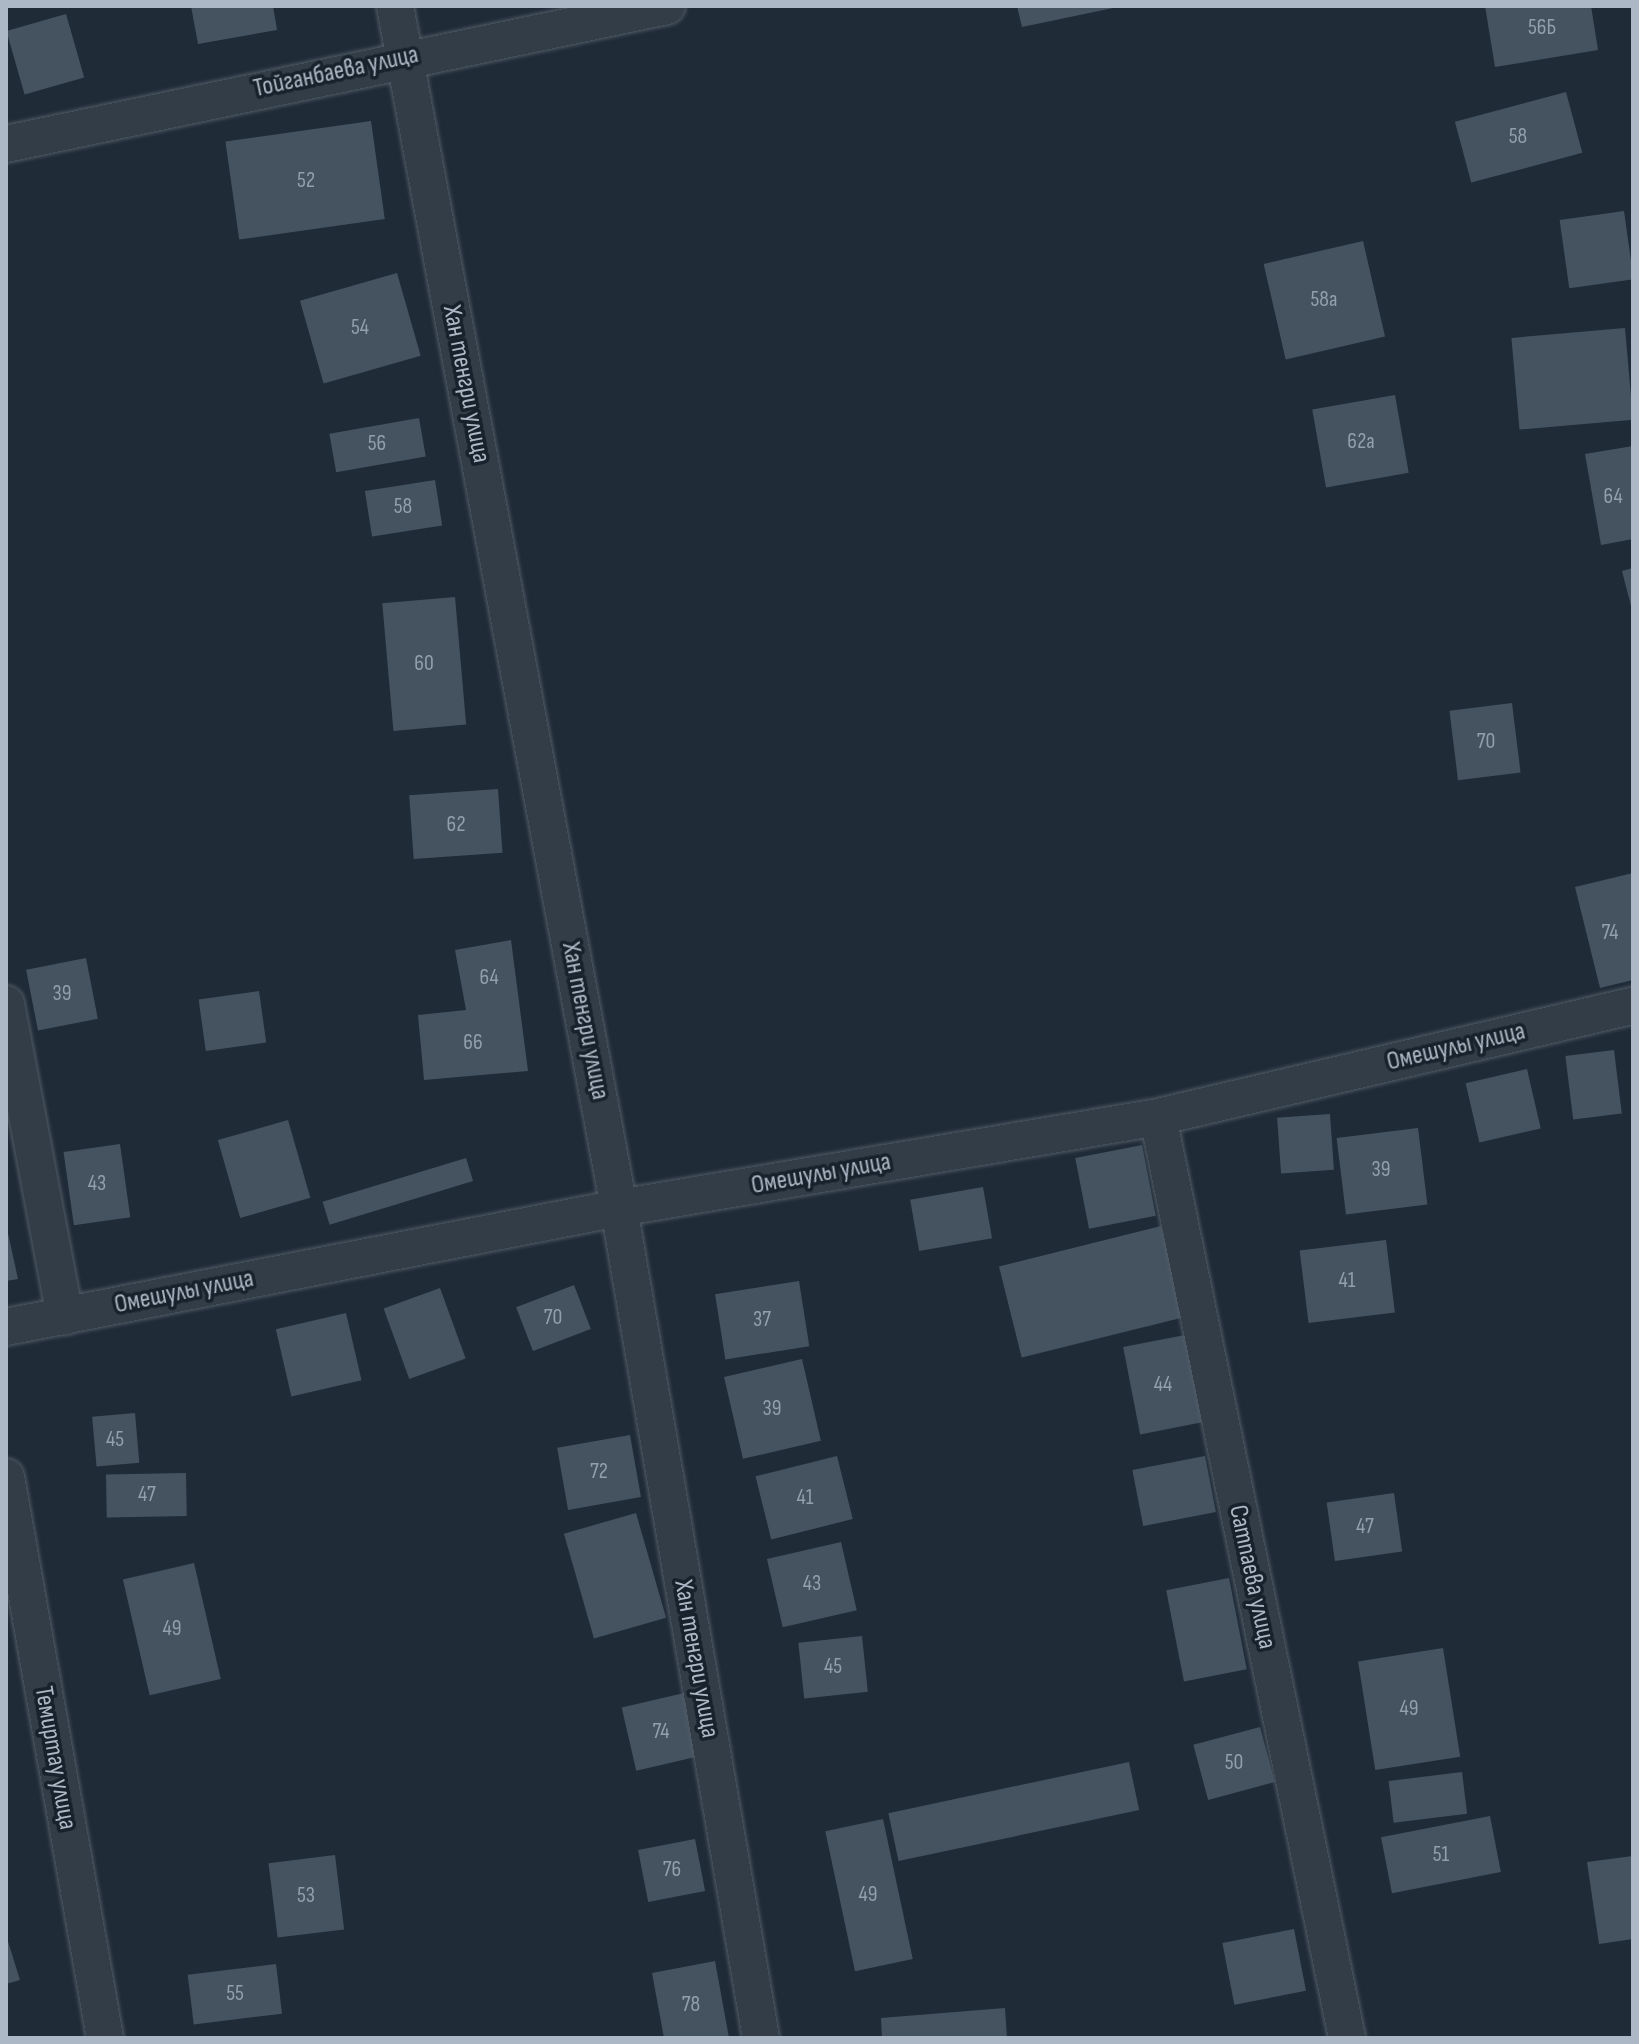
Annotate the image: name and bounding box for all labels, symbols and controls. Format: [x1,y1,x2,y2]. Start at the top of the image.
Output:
house number: 56Б [1528,15,1556,41]
street label: Тойганбаева улица [251,39,421,105]
house number: 58 [1509,124,1527,150]
house number: 52 [297,168,315,194]
house number: 58а [1311,287,1337,313]
street label: Хан тенгри улица [435,303,497,465]
house number: 54 [351,315,369,341]
house number: 62а [1347,429,1375,455]
house number: 56 [368,431,386,457]
house number: 64 [1603,484,1623,510]
house number: 58 [394,494,412,520]
house number: 60 [414,651,434,677]
house number: 70 [1477,729,1495,755]
house number: 62 [447,812,465,838]
house number: 74 [1602,920,1618,946]
street label: Хан тенгри улица [554,940,616,1102]
house number: 64 [479,965,499,991]
house number: 39 [53,981,71,1007]
street label: Омешулы улица [1384,1016,1528,1078]
house number: 66 [463,1030,483,1056]
street label: Омешулы улица [749,1146,893,1202]
house number: 39 [1372,1157,1390,1183]
house number: 43 [88,1171,106,1197]
street label: Омешулы улица [112,1263,256,1321]
house number: 41 [1339,1268,1355,1294]
house number: 70 [544,1305,562,1331]
house number: 37 [753,1307,771,1333]
house number: 44 [1154,1372,1172,1398]
house number: 39 [763,1396,781,1422]
house number: 45 [106,1427,124,1453]
house number: 72 [590,1459,608,1485]
house number: 47 [138,1482,156,1508]
house number: 41 [797,1485,813,1511]
street label: Сатпаева улица [1222,1502,1282,1652]
house number: 47 [1356,1514,1374,1540]
house number: 43 [803,1571,821,1597]
street label: Хан тенгри улица [667,1578,725,1740]
house number: 49 [163,1616,181,1642]
house number: 45 [824,1654,842,1680]
street label: Темиртау улица [27,1684,83,1832]
house number: 49 [1400,1696,1418,1722]
house number: 74 [653,1719,669,1745]
house number: 50 [1225,1750,1243,1776]
house number: 51 [1433,1842,1449,1868]
house number: 76 [663,1857,681,1883]
house number: 49 [859,1882,877,1908]
house number: 53 [297,1883,315,1909]
house number: 55 [226,1981,244,2007]
house number: 78 [682,1992,700,2018]

